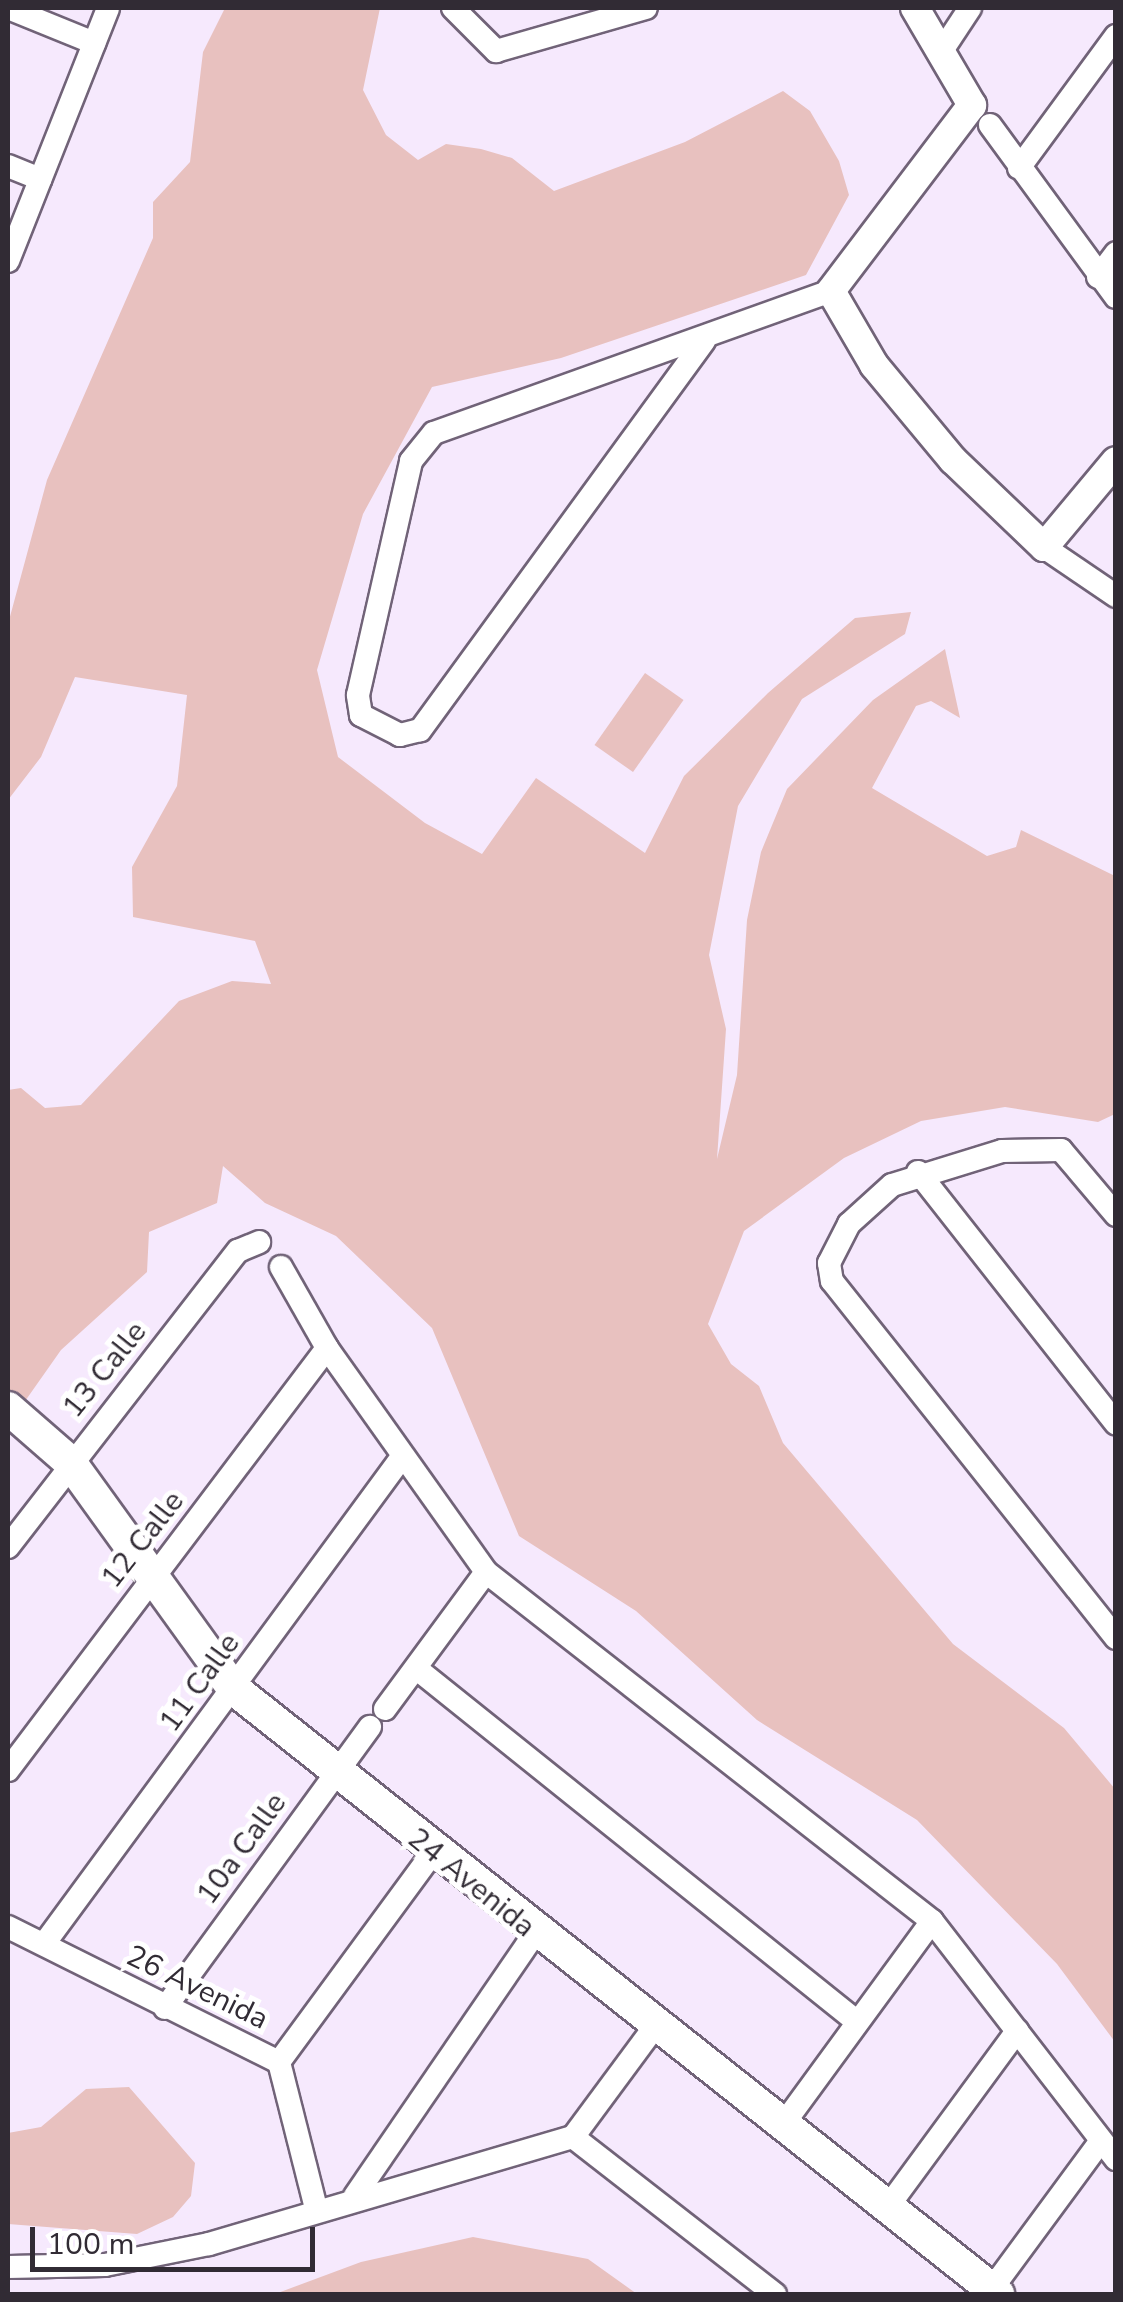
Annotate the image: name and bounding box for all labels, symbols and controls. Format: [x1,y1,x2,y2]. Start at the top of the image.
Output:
street label: 13 Calle [55,1315,155,1425]
street label: 12 Calle [94,1484,192,1596]
street label: 11 Calle [152,1627,248,1739]
street label: 10a Calle [190,1786,294,1912]
street label: 24 Avenida [400,1821,542,1945]
street label: 26 Avenida [120,1938,274,2038]
scale bar [35,2207,320,2269]
text: 100 m [47,2224,134,2265]

